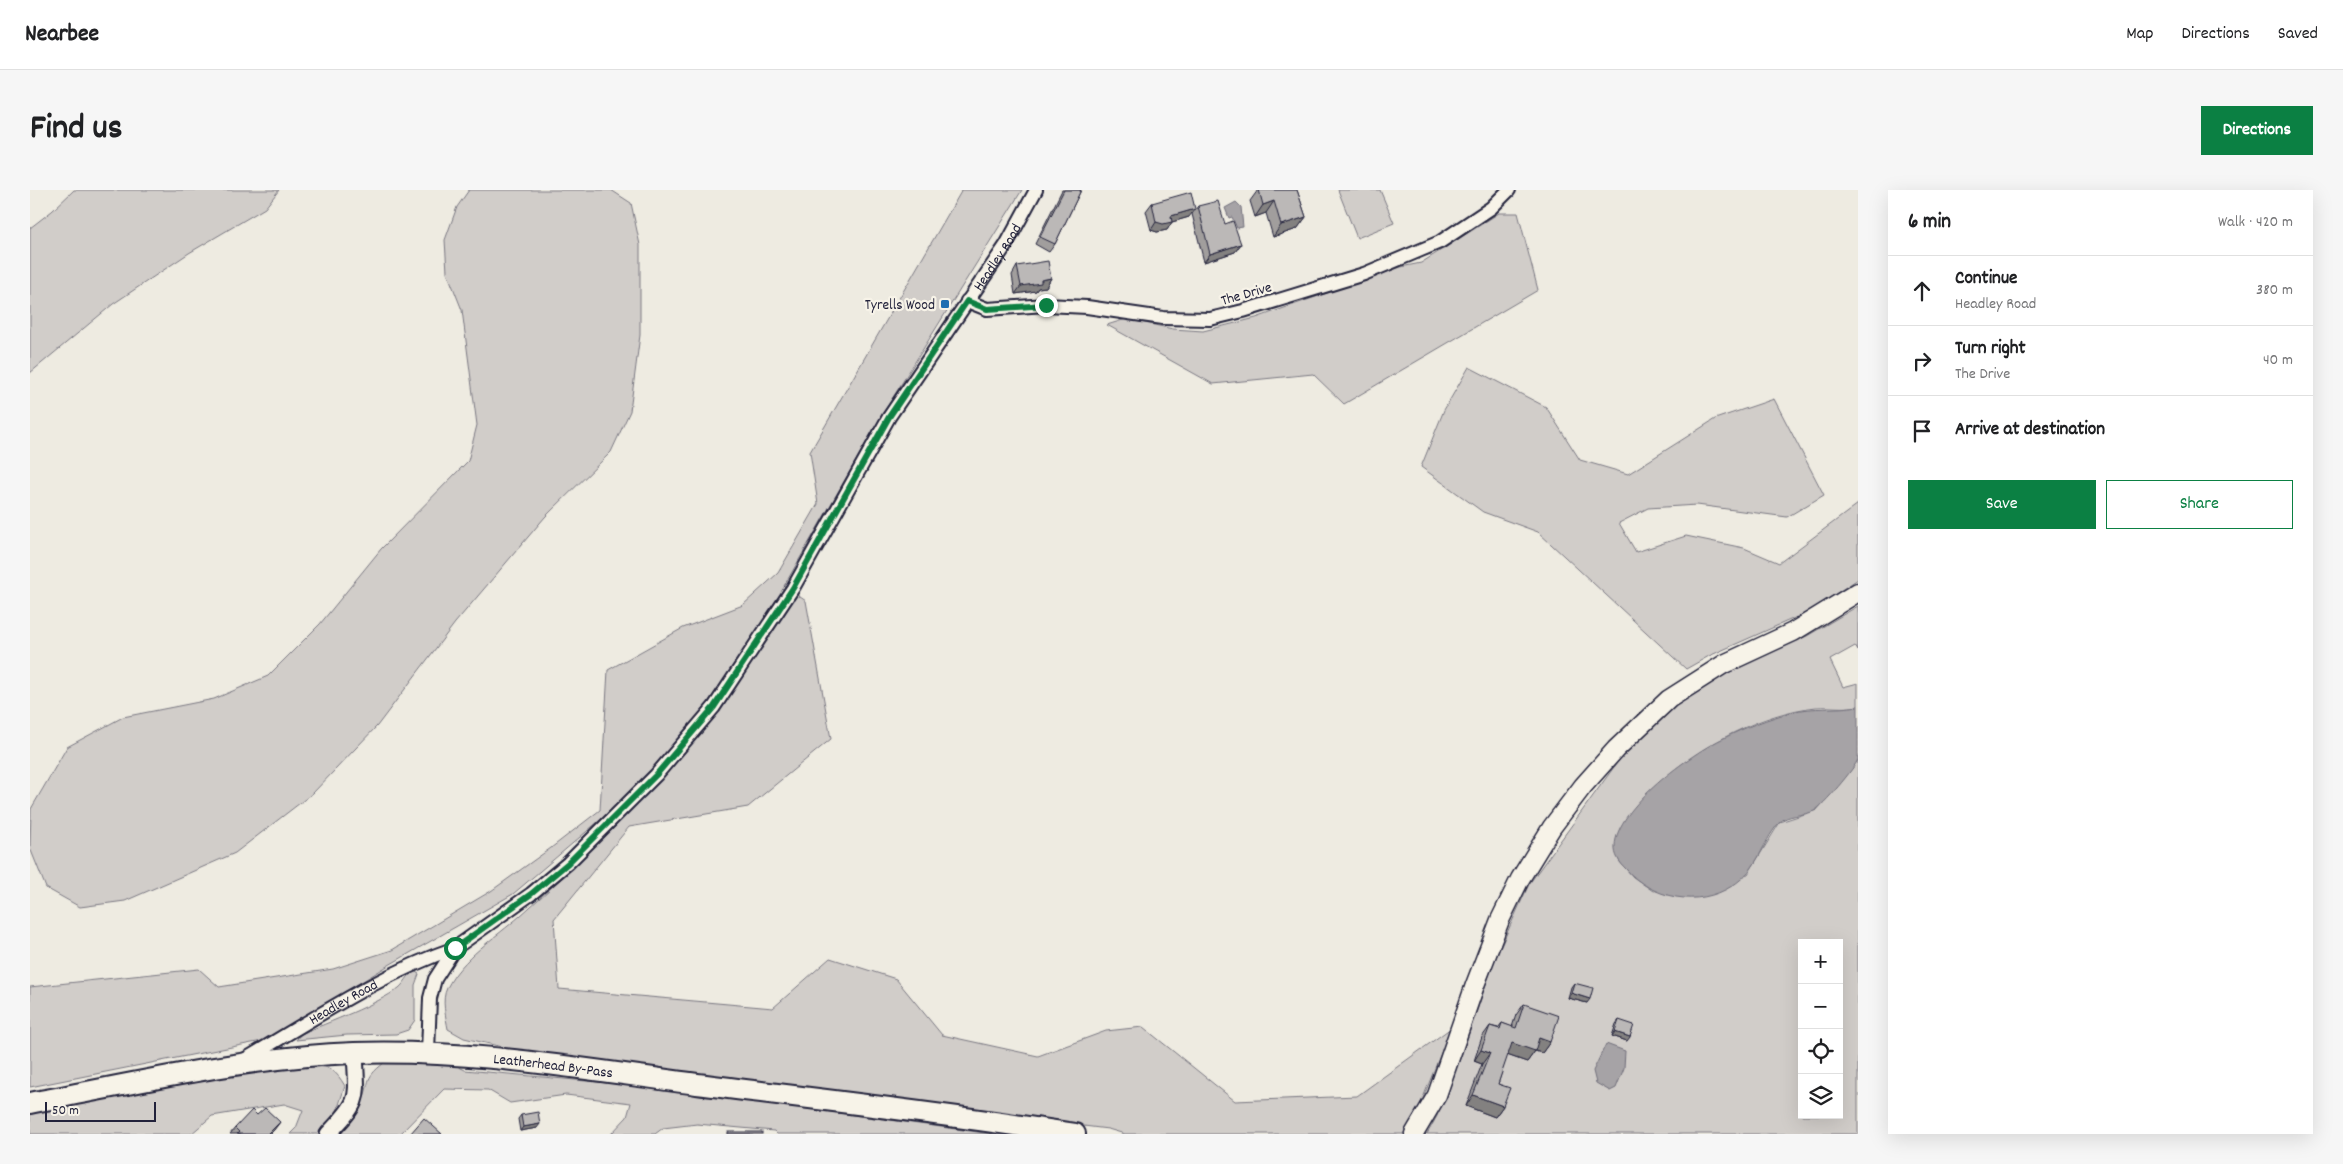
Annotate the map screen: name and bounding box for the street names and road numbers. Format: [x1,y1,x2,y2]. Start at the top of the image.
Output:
street label: Headley Road [969,220,1029,296]
street label: The Drive [1219,277,1275,313]
street label: Headley Road [305,975,382,1032]
street label: Leatherhead By-Pass [492,1049,614,1085]

